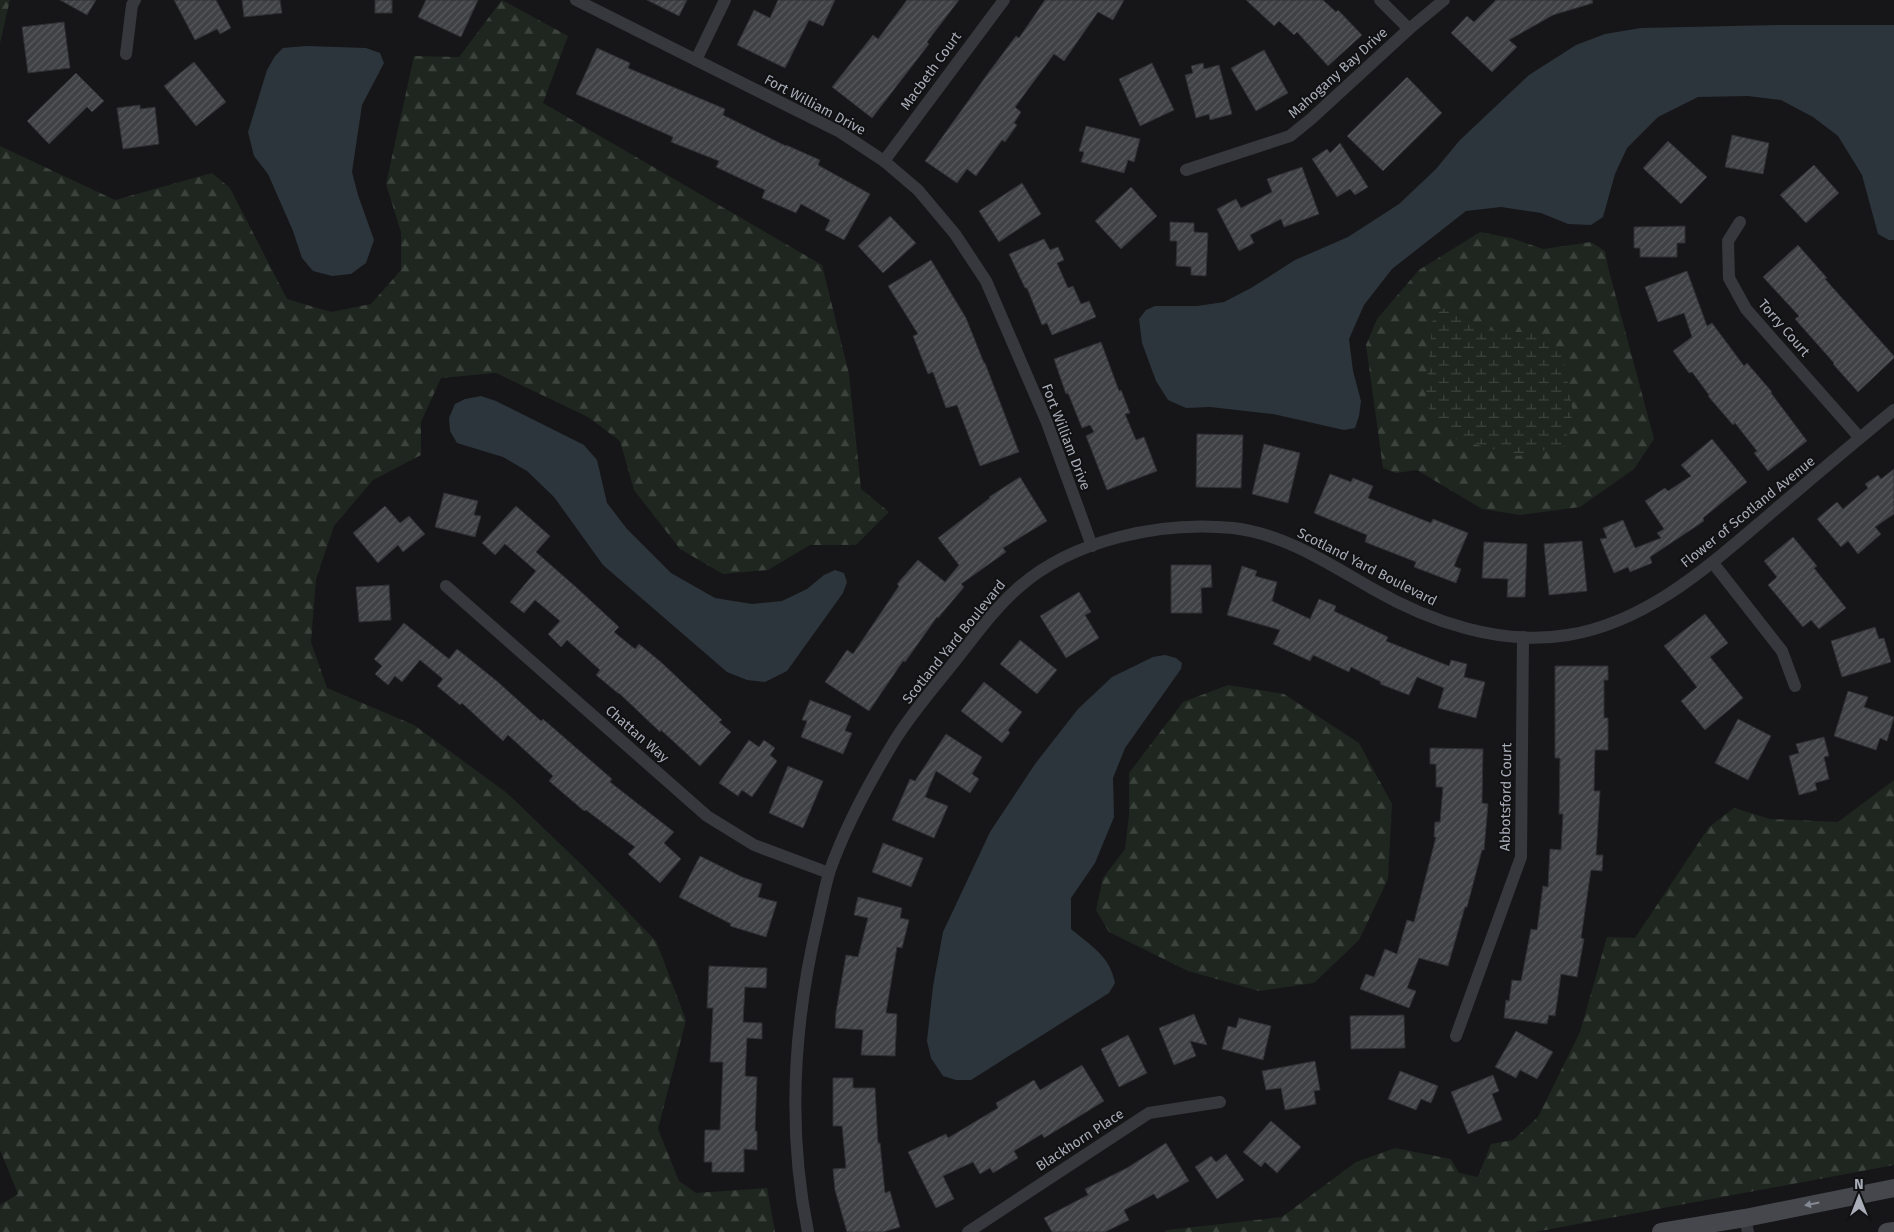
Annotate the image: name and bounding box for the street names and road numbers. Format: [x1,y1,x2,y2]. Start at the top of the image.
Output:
street label: Mahogany Bay Drive [1285,24,1391,122]
street label: Macbeth Court [897,28,966,113]
street label: Fort William Drive [761,71,869,139]
street label: Torry Court [1754,296,1814,361]
street label: Fort William Drive [1038,381,1094,493]
street label: Flower of Scotland Avenue [1677,453,1819,571]
street label: Scotland Yard Boulevard [1294,524,1440,610]
street label: Scotland Yard Boulevard [899,577,1009,707]
street label: Chattan Way [602,702,672,766]
street label: Abbotsford Court [1497,742,1515,851]
street label: Blackhorn Place [1033,1105,1127,1175]

